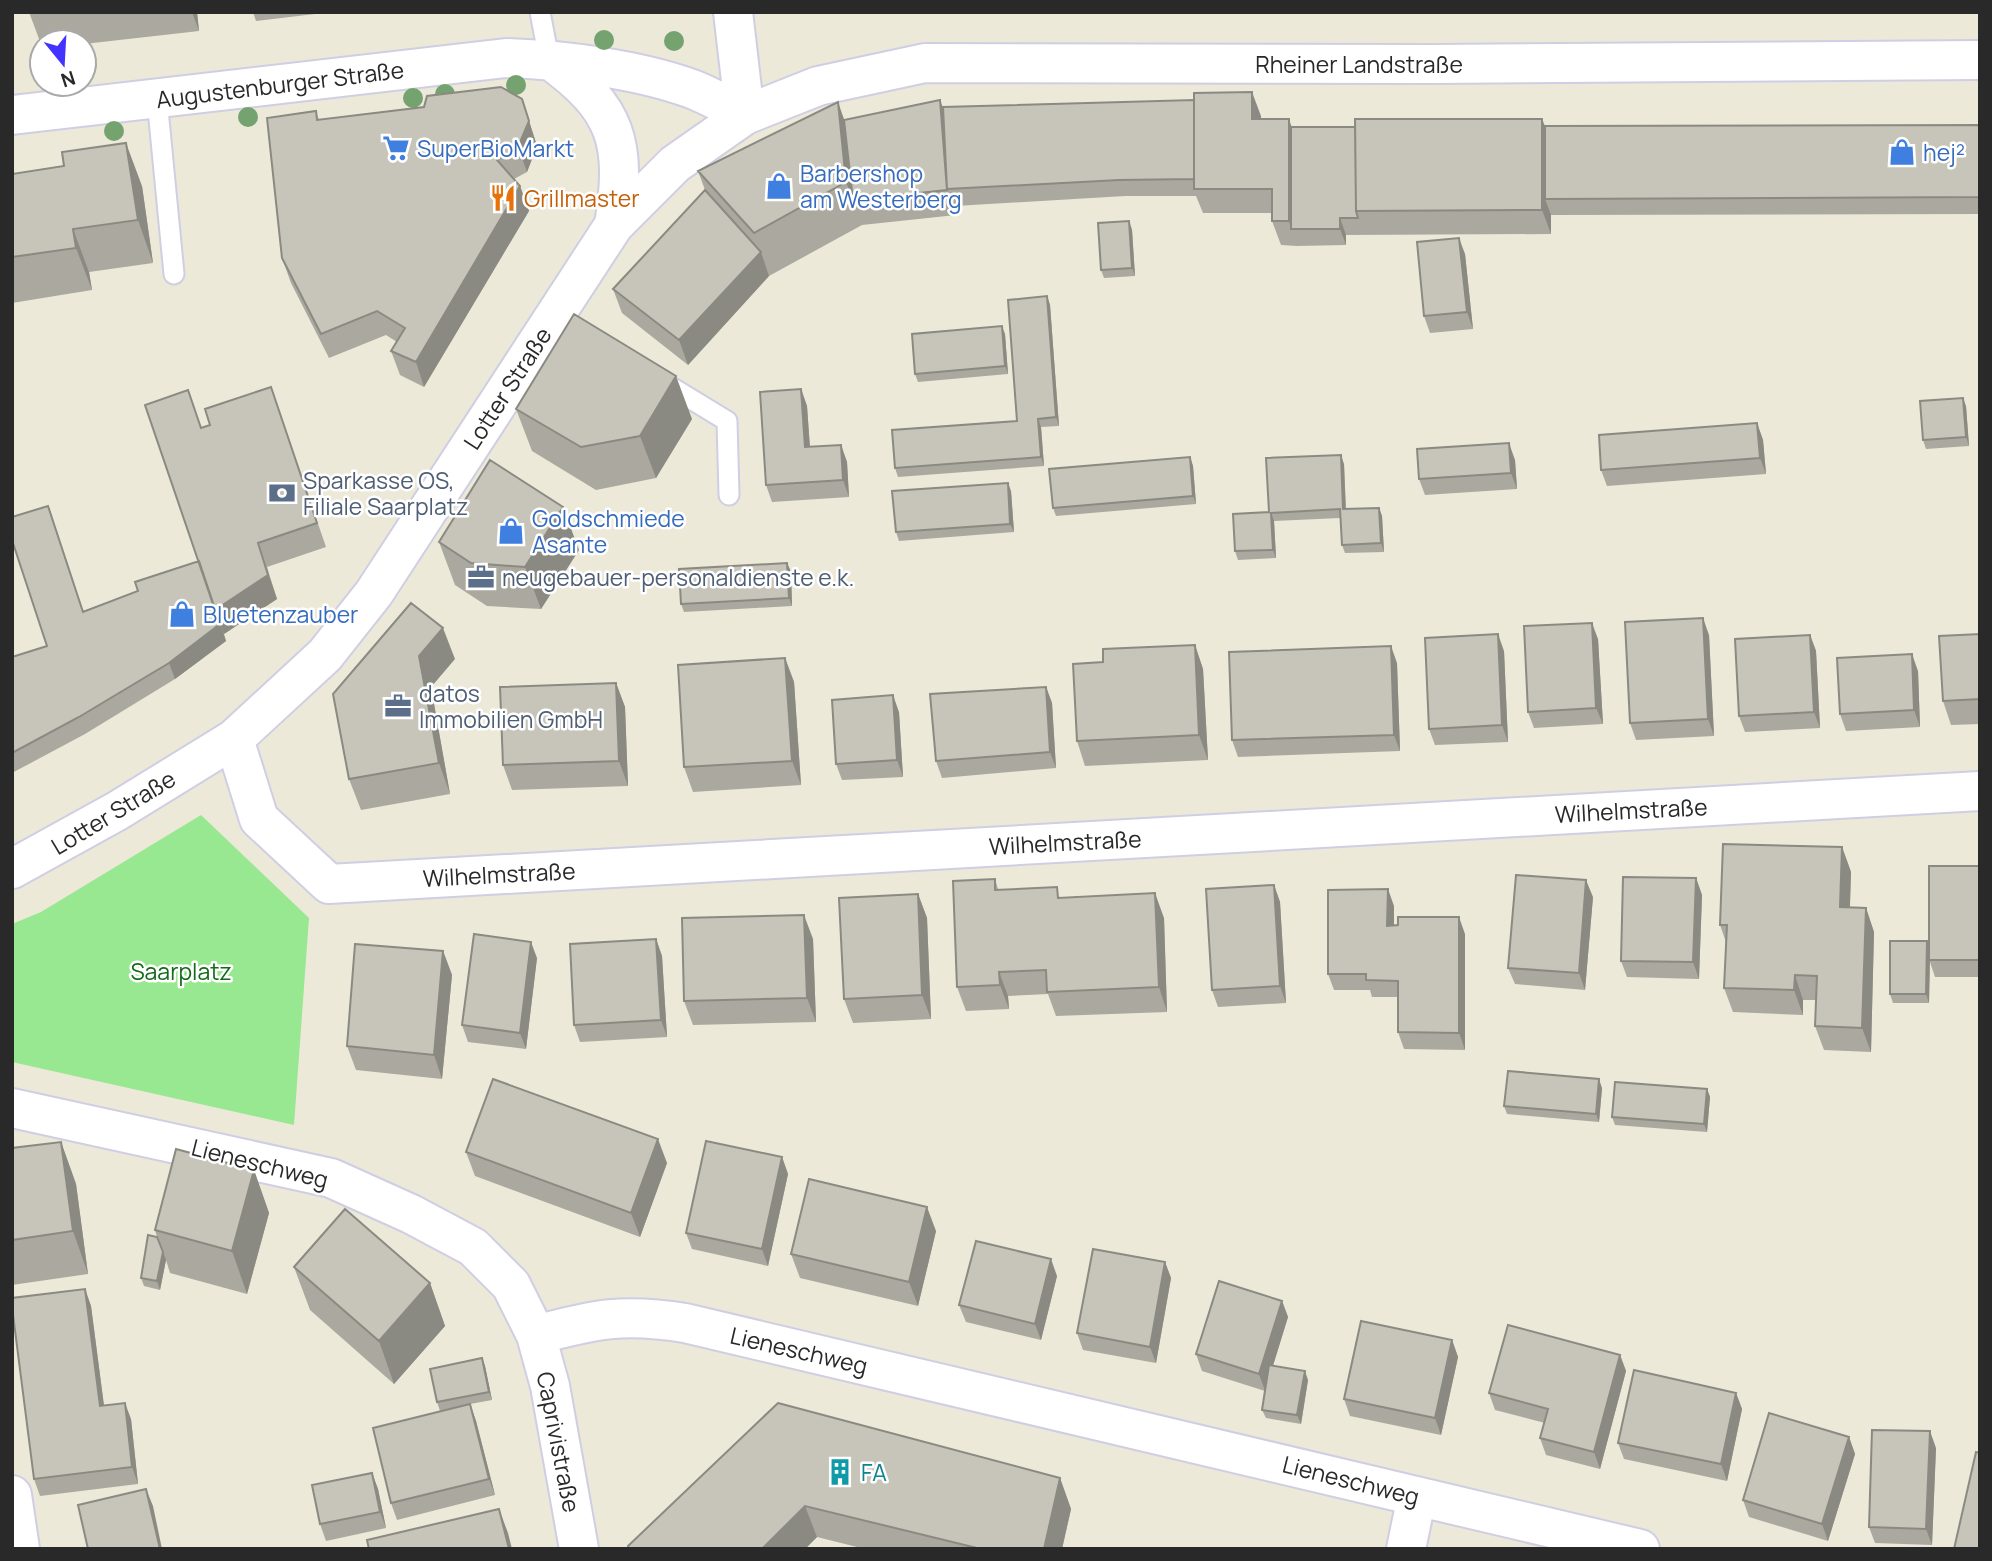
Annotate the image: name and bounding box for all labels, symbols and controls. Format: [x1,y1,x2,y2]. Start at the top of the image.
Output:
north arrow [28,28,98,98]
street label: Rheiner Landstraße [1255,48,1463,80]
street label: Augustenburger Straße [154,53,406,115]
text: N [58,65,79,94]
place label: SuperBioMarkt [417,132,574,164]
supermarket icon: SuperBioMarkt [381,133,411,163]
place label: hej² [1923,136,1965,168]
shop icon: hej² [1887,137,1917,167]
place label: Barbershop am Westerberg [800,157,962,215]
shop icon: Barbershop am Westerberg [764,171,794,201]
place label: Grillmaster [524,182,639,214]
restaurant icon: Grillmaster [488,183,518,213]
street label: Lotter Straße [455,321,559,455]
place label: Sparkasse OS, Filiale Saarplatz [303,464,468,522]
bank icon: Sparkasse OS, Filiale Saarplatz [267,478,297,508]
place label: Goldschmiede Asante [532,502,685,560]
shop icon: Goldschmiede Asante [496,516,526,546]
place label: neugebauer-personaldienste e.k. [502,561,854,593]
office icon: neugebauer-personaldienste e.k. [466,562,496,592]
place label: Bluetenzauber [203,598,358,630]
shop icon: Bluetenzauber [167,599,197,629]
place label: datos Immobilien GmbH [419,677,603,735]
office icon: datos Immobilien GmbH [383,691,413,721]
street label: Lotter Straße [45,762,181,862]
street label: Wilhelmstraße [1554,790,1708,830]
street label: Wilhelmstraße [988,822,1142,862]
street label: Wilhelmstraße [422,854,576,894]
park label: Saarplatz [130,955,232,987]
street label: Lieneschweg [188,1131,332,1195]
street label: Lieneschweg [727,1319,871,1381]
street label: Caprivistraße [530,1369,588,1515]
street label: Lieneschweg [1279,1448,1423,1512]
place label: FA [861,1456,887,1488]
building icon: FA [825,1457,855,1487]

